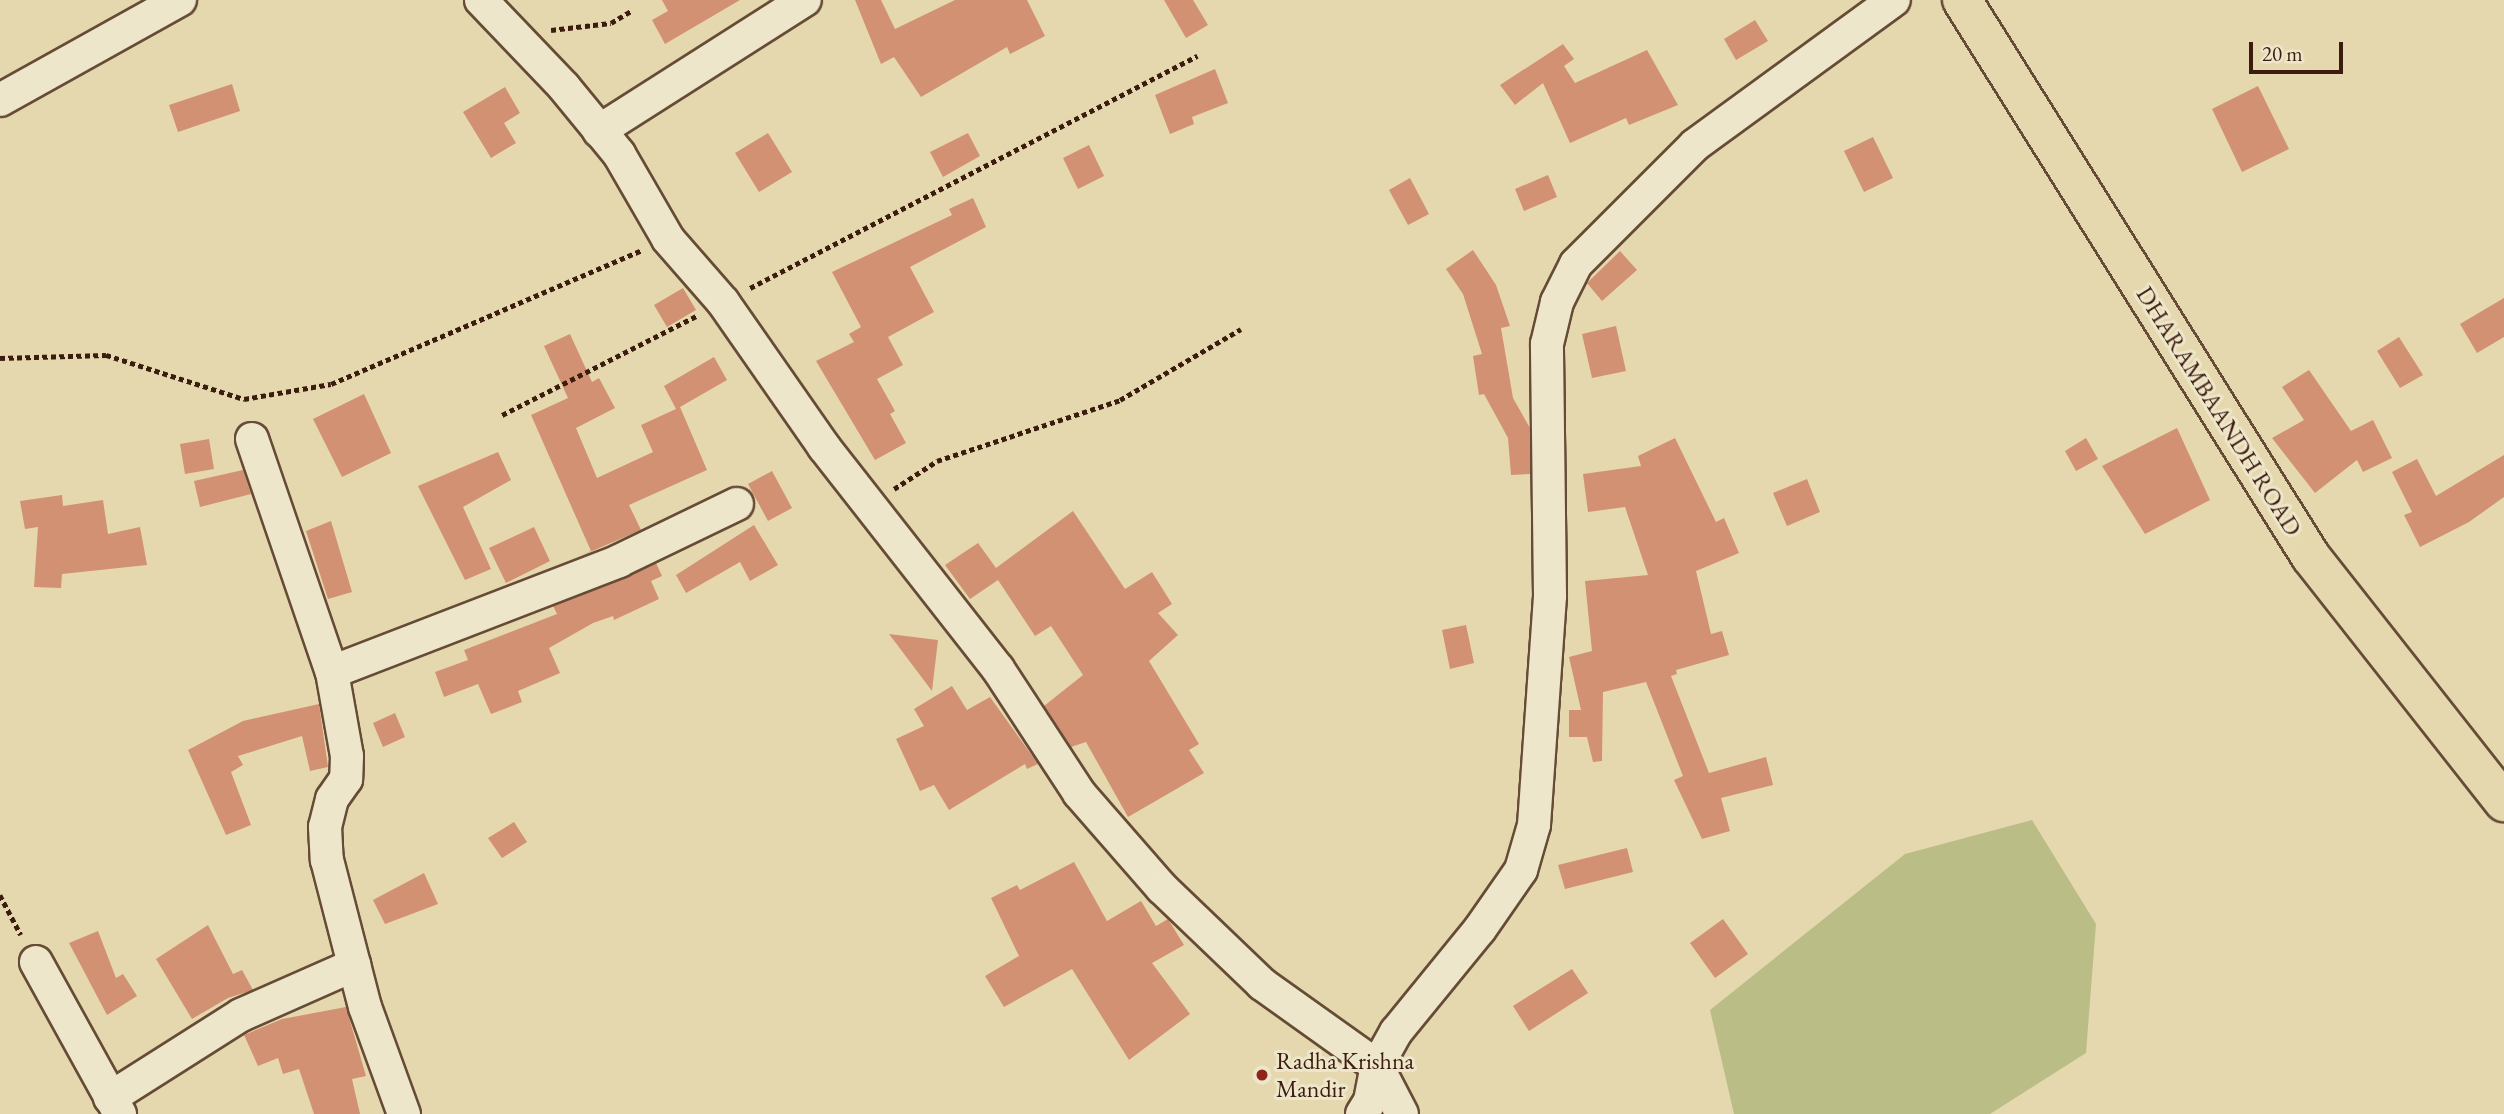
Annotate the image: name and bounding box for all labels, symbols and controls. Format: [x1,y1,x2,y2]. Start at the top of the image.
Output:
scale bar [2252,28,2346,72]
text: 20 m [2262,40,2303,67]
street label: DHARAMBAANDH ROAD [2130,281,2308,541]
place label: Radha Krishna Mandir [1276,1047,1414,1103]
marker: Radha Krishna Mandir [1254,1067,1270,1083]

